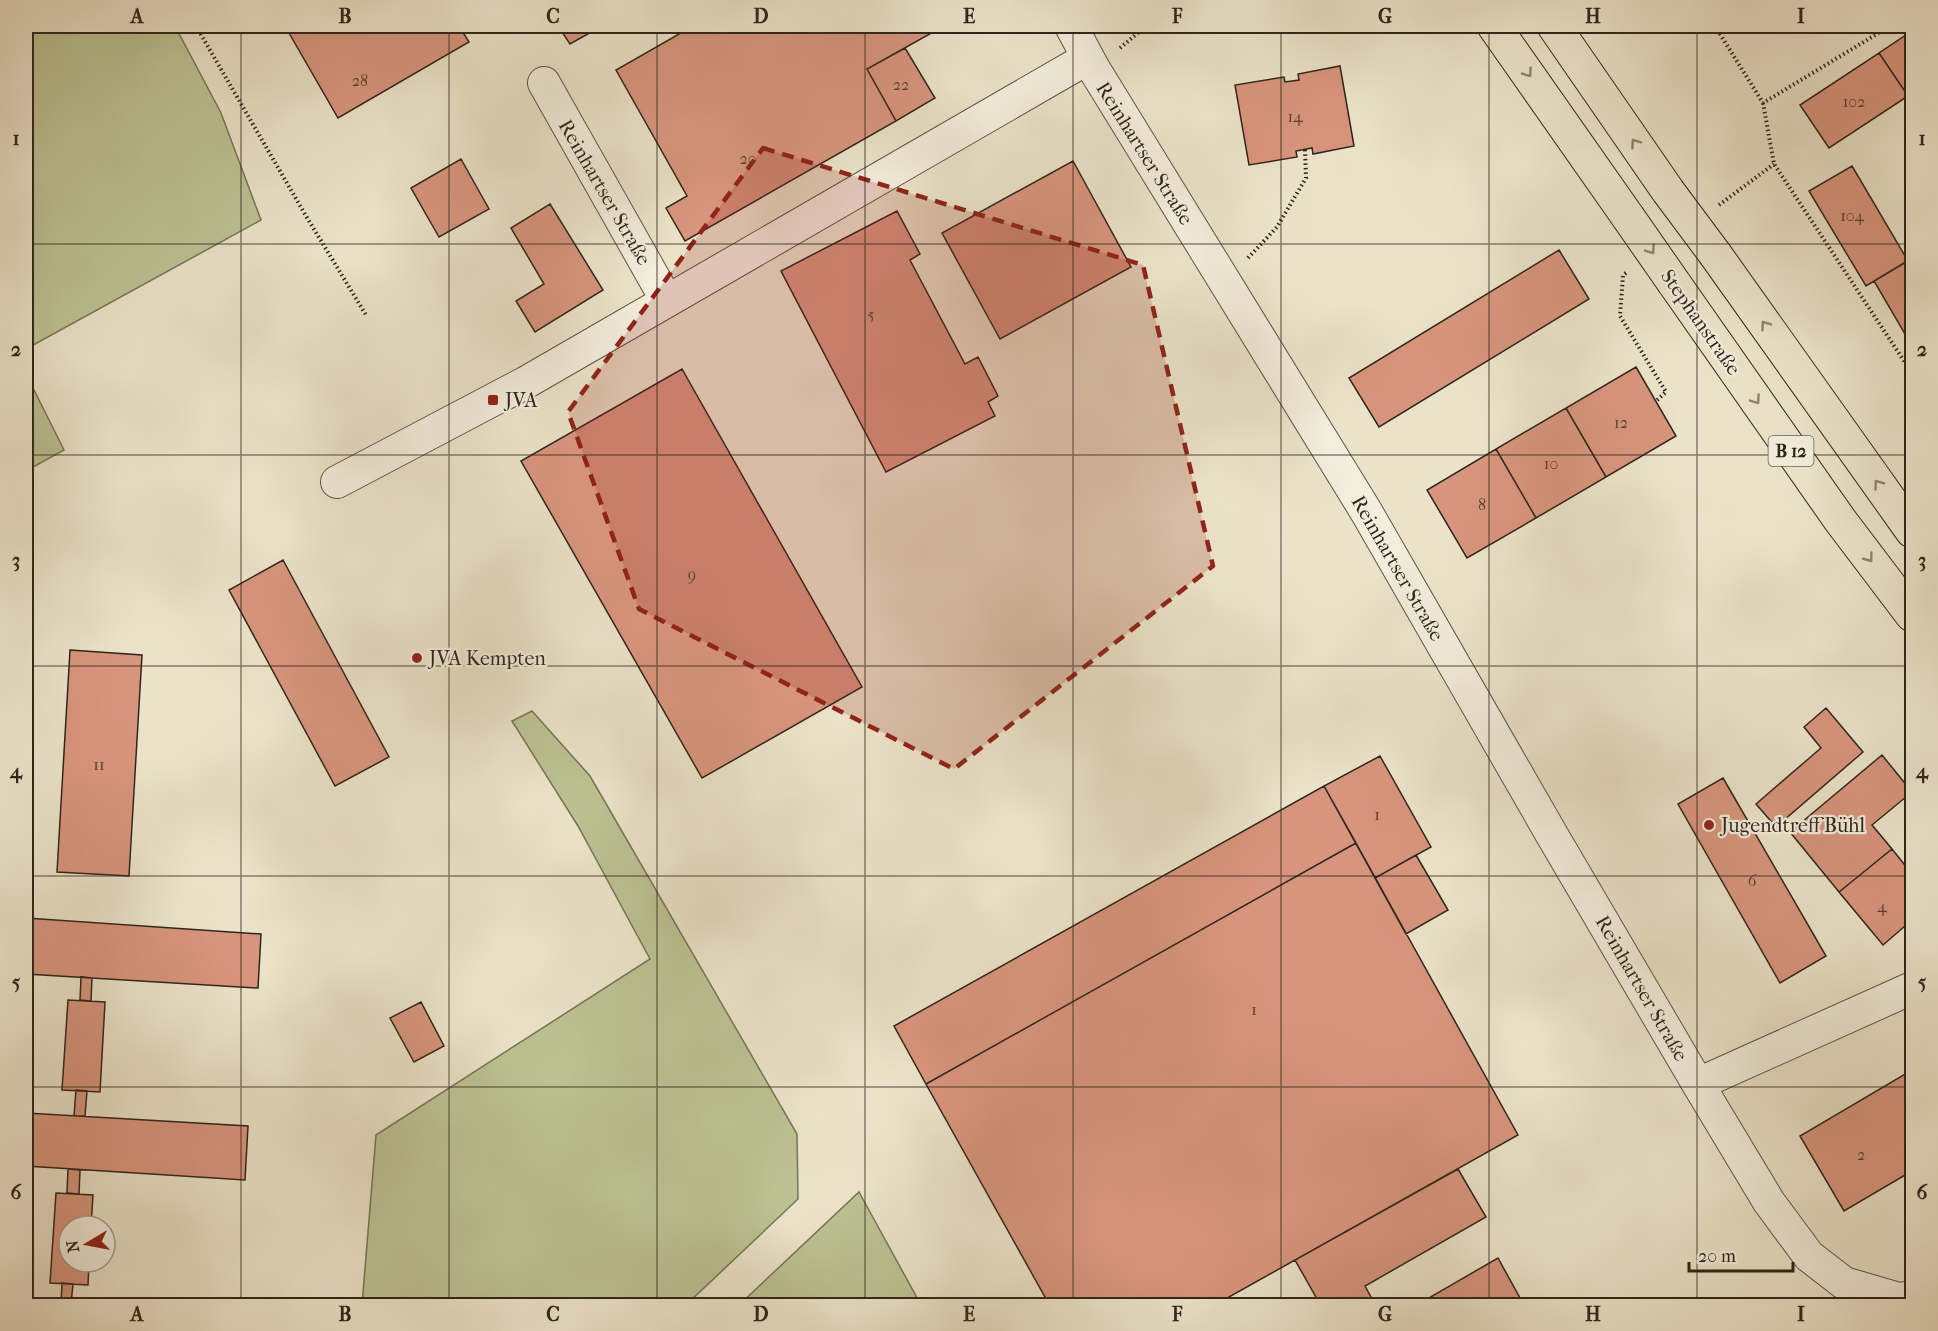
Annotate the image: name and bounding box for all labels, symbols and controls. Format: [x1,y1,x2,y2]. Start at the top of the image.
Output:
text: A [129,5,145,28]
text: B [338,5,352,28]
text: C [546,5,560,28]
text: D [753,5,769,28]
text: E [963,5,975,28]
text: F [1171,5,1183,28]
text: G [1378,5,1392,28]
text: H [1585,5,1601,28]
text: I [1797,5,1805,28]
one-way arrow [1521,67,1532,78]
house number: 28 [352,71,368,90]
house number: 22 [893,75,909,94]
street label: Reinhartser Straße [1091,78,1198,229]
house number: 102 [1843,92,1865,111]
house number: 14 [1287,107,1303,126]
street label: Reinhartser Straße [554,115,656,269]
text: 1 [12,127,20,150]
text: 1 [1918,127,1926,150]
one-way arrow [1631,139,1642,150]
house number: 20 [739,149,757,168]
house number: 104 [1840,206,1864,225]
one-way arrow [1644,243,1655,254]
street label: Stephanstraße [1656,265,1745,379]
house number: 5 [868,305,875,324]
one-way arrow [1761,321,1772,332]
text: 2 [11,338,21,361]
text: 2 [1917,338,1927,361]
place label: JVA [503,389,538,412]
marker: JVA [486,393,500,407]
one-way arrow [1749,393,1760,404]
house number: 12 [1614,413,1628,432]
road number: B 12 [1768,436,1814,466]
house number: 10 [1544,454,1558,473]
one-way arrow [1875,479,1886,490]
street label: Reinhartser Straße [1347,491,1449,645]
house number: 8 [1478,495,1486,514]
text: 3 [12,549,20,572]
text: 3 [1918,549,1926,572]
one-way arrow [1862,552,1873,563]
house number: 9 [688,565,696,584]
place label: JVA Kempten [427,647,546,670]
marker: JVA Kempten [410,651,424,665]
house number: 11 [93,755,105,774]
text: 4 [9,760,23,784]
text: 4 [1915,760,1929,784]
house number: 1 [1374,805,1380,824]
place label: Jugendtreff Bühl [1719,814,1866,837]
marker: Jugendtreff Bühl [1702,818,1716,832]
house number: 6 [1748,871,1757,890]
house number: 4 [1877,897,1887,916]
street label: Reinhartser Straße [1591,911,1693,1065]
text: 5 [12,971,21,994]
text: 5 [1918,971,1927,994]
house number: 1 [1251,1000,1257,1019]
house number: 2 [1857,1145,1865,1164]
text: 6 [11,1181,23,1204]
text: 6 [1917,1181,1929,1204]
north arrow [57,1214,117,1274]
scale bar [1689,1235,1792,1273]
text: N [62,1238,83,1254]
text: 20 m [1698,1246,1736,1267]
text: A [129,1303,145,1326]
text: B [338,1303,352,1326]
text: C [546,1303,560,1326]
text: D [753,1303,769,1326]
text: E [963,1303,975,1326]
text: F [1171,1303,1183,1326]
text: G [1378,1303,1392,1326]
text: H [1585,1303,1601,1326]
text: I [1797,1303,1805,1326]

